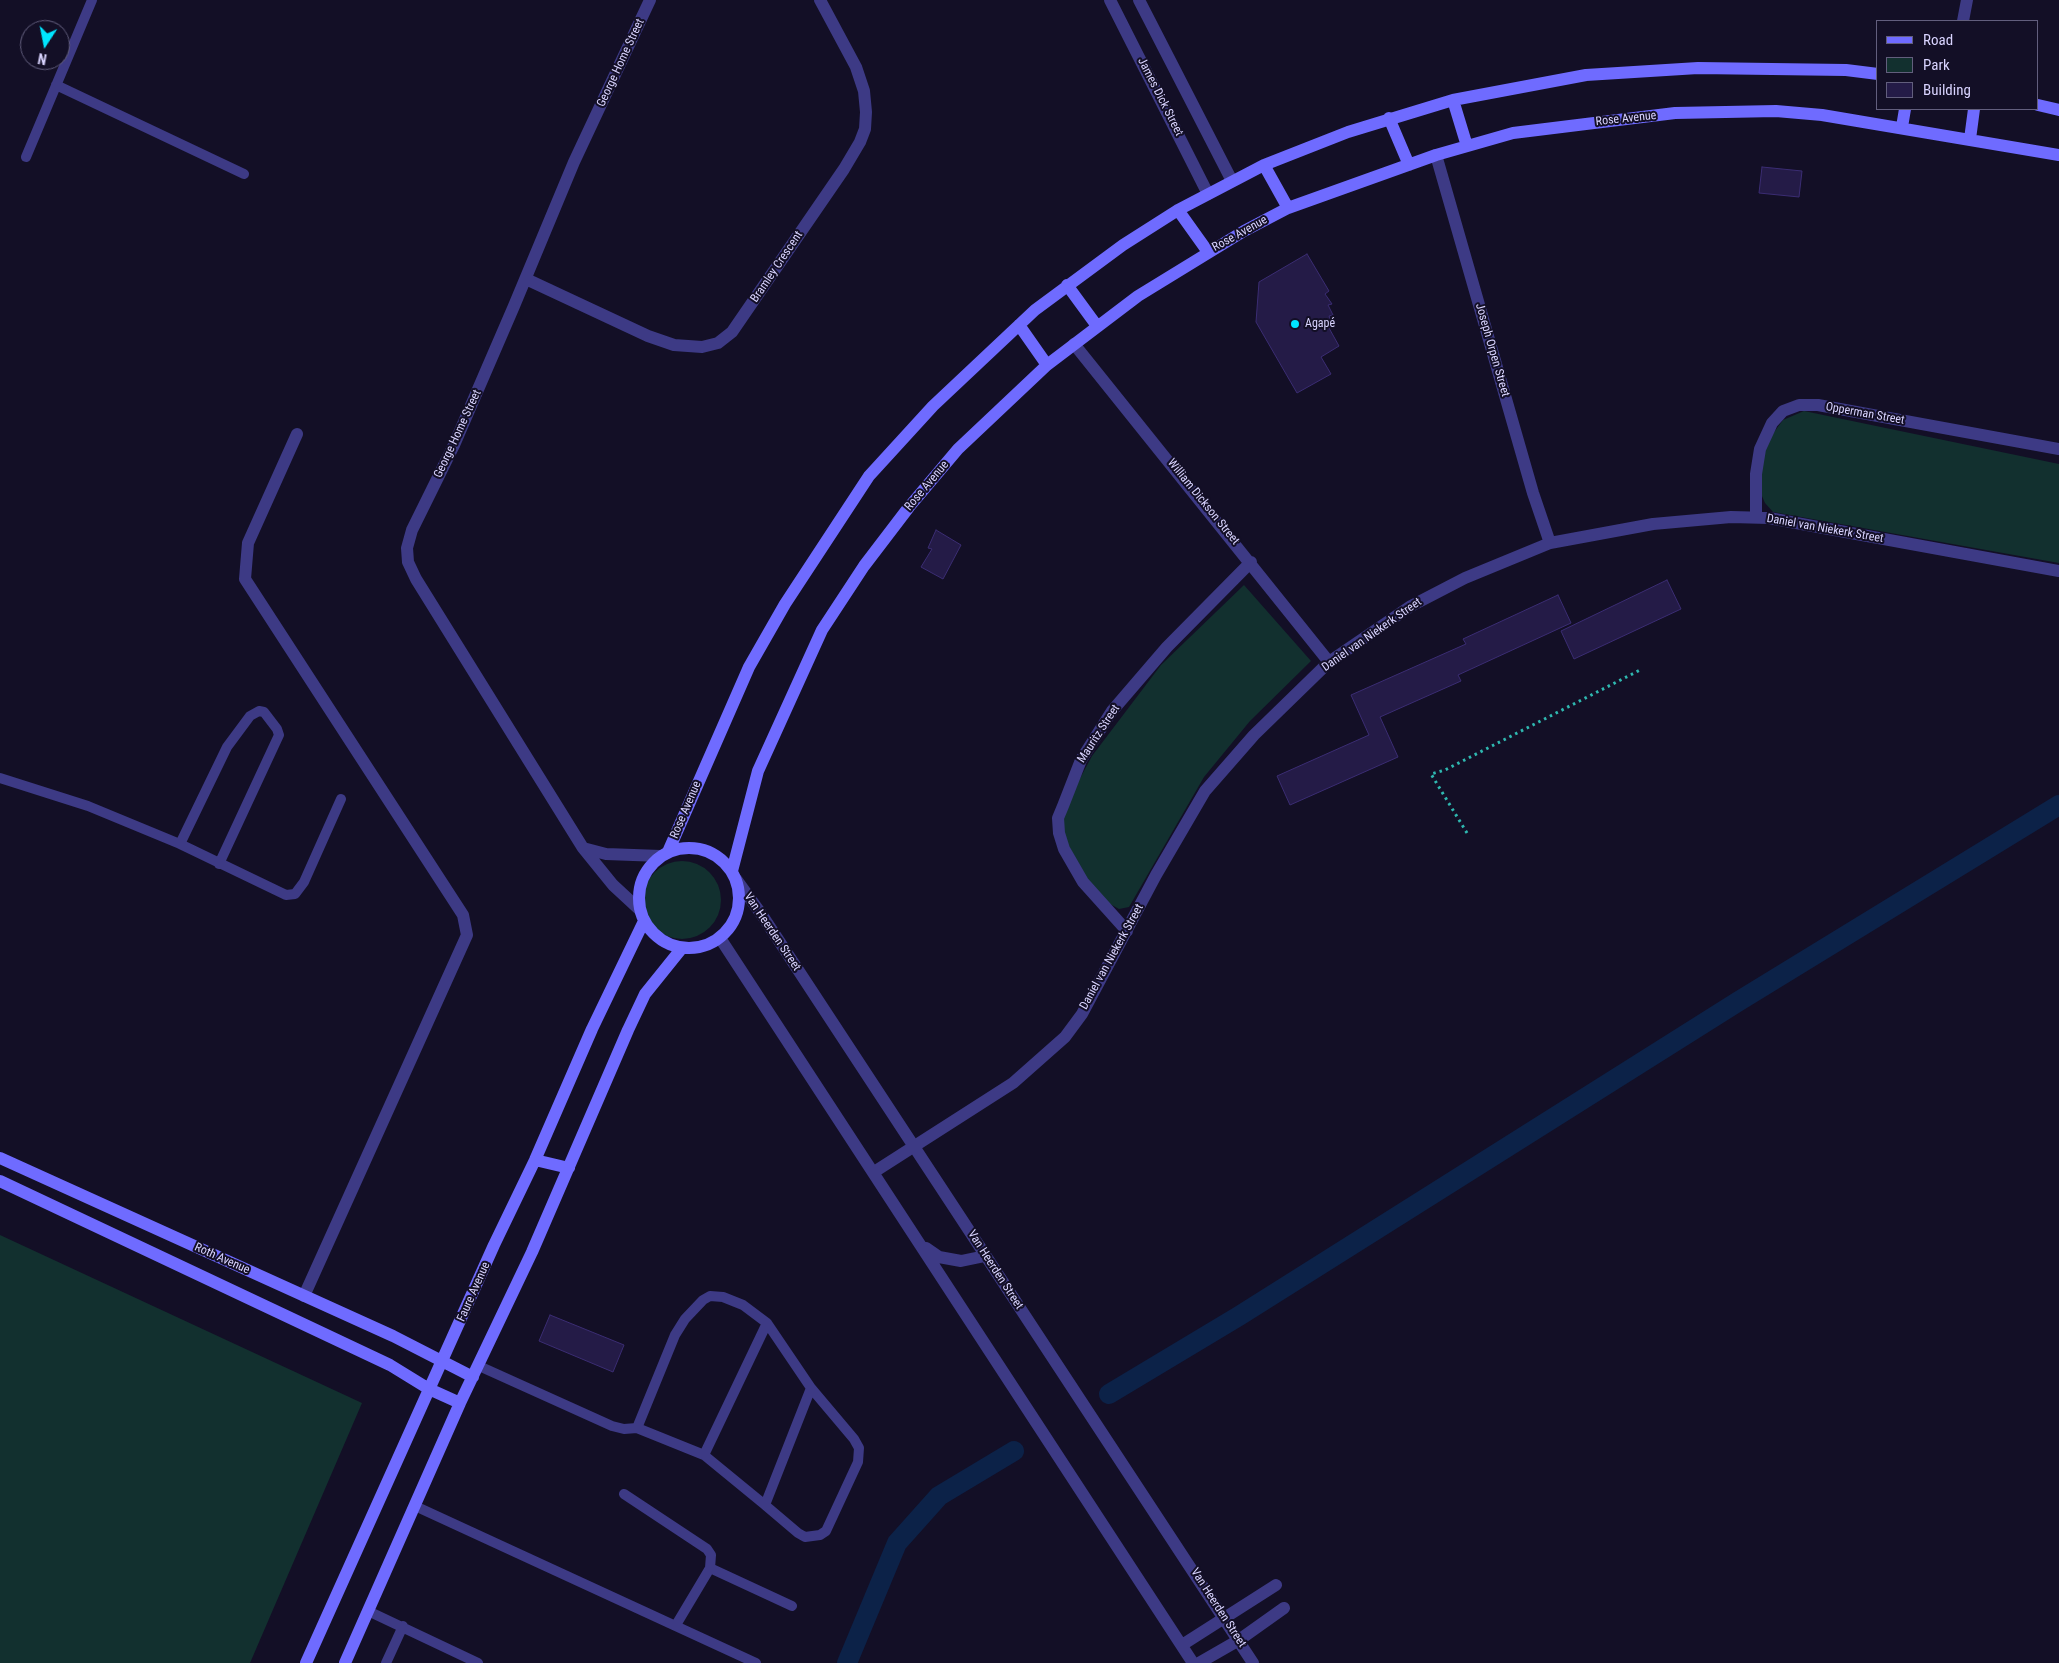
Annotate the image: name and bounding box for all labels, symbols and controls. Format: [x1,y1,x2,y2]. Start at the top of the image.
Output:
street label: George Home Street [594,17,648,109]
north arrow [20,20,70,70]
legend [1876,20,2039,110]
text: Road [1923,31,1953,49]
text: N [37,50,48,67]
street label: James Dick Street [1134,55,1186,139]
text: Park [1923,56,1950,74]
text: Building [1923,81,1971,99]
street label: Rose Avenue [1595,109,1657,129]
street label: Rose Avenue [1210,213,1270,255]
street label: Bramley Crescent [748,229,806,305]
street label: Joseph Orpen Street [1472,302,1512,398]
place label: Agapé [1305,317,1335,331]
marker: Agapé [1289,318,1301,330]
street label: George Home Street [431,388,485,480]
street label: Opperman Street [1824,400,1906,428]
street label: William Dickson Street [1164,456,1242,548]
street label: Rose Avenue [902,458,952,514]
street label: Daniel van Niekerk Street [1765,512,1885,546]
street label: Daniel van Niekerk Street [1319,595,1425,675]
street label: Mauritz Street [1075,702,1123,766]
street label: Rose Avenue [667,779,705,841]
street label: Van Heerden Street [741,890,803,974]
street label: Daniel van Niekerk Street [1077,902,1147,1012]
street label: Van Heerden Street [964,1228,1026,1312]
street label: Roth Avenue [192,1240,252,1278]
street label: Faure Avenue [454,1260,494,1324]
street label: Van Heerden Street [1187,1566,1249,1650]

